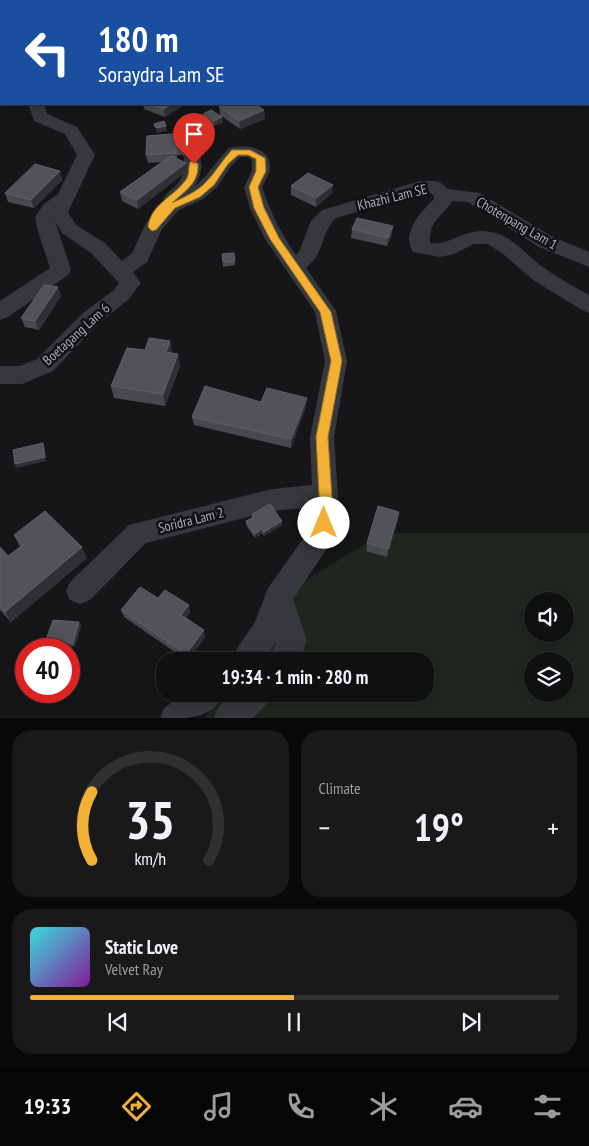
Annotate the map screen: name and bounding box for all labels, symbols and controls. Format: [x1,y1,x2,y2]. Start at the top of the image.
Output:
text: 180 m [98,16,179,62]
icon: left [15,20,80,85]
text: Soraydra Lam SE [98,60,225,88]
pin [173,113,215,164]
icon: arrive [180,120,208,148]
street label: Khazhi Lam SE [355,180,429,214]
street label: Chotenpang Lam 1 [473,193,561,253]
street label: Boetagang Lam 6 [39,299,113,369]
position arrow [297,496,349,548]
street label: Soridra Lam 2 [156,503,226,537]
map controls [524,592,574,702]
button: sound [524,592,574,642]
speed limit sign: 40 [15,638,80,703]
button: layers [524,652,574,702]
text: 19:34 · 1 min · 280 m [222,665,368,689]
text: Climate [319,778,361,798]
text: 35 [125,786,175,853]
text: 19° [414,802,464,851]
text: − [319,809,330,846]
text: + [547,809,559,846]
text: km/h [134,847,166,870]
text: Static Love [105,935,178,959]
text: Velvet Ray [105,959,163,979]
icon: previous [104,1008,132,1036]
icon: pause [280,1008,308,1036]
icon: next [457,1008,485,1036]
icon: directions [119,1089,154,1124]
icon: music [201,1089,236,1124]
icon: phone [283,1089,318,1124]
icon: climate [366,1089,401,1124]
icon: car [448,1089,483,1124]
icon: filters [530,1089,565,1124]
text: 19:33 [24,1092,71,1120]

